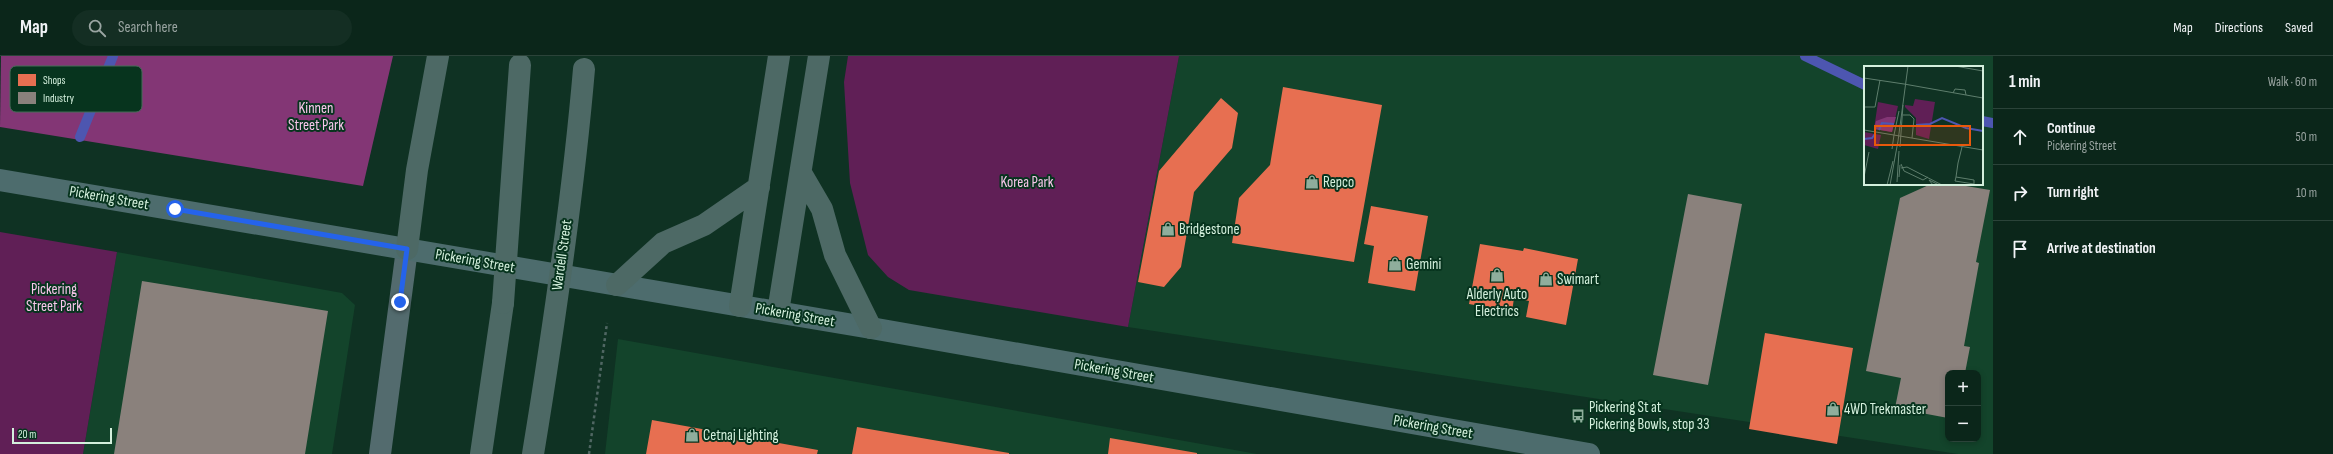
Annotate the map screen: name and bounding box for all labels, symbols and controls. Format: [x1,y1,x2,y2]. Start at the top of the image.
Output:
search box [72,10,352,46]
text: Map [20,16,48,39]
icon: search [86,17,108,39]
text: Search here [118,18,178,37]
text: Map [2173,19,2193,36]
text: Directions [2215,19,2263,36]
text: Saved [2285,19,2313,36]
legend [10,66,142,112]
inset map [1864,66,1983,185]
text: 1 min [2009,72,2041,92]
text: Shops [43,74,66,87]
text: Walk · 60 m [2268,74,2317,90]
text: Industry [43,92,75,105]
park label: Kinnen Street Park [288,99,344,135]
text: Continue [2047,119,2096,138]
icon: ahead [2009,126,2031,148]
text: 50 m [2296,129,2317,145]
text: Pickering Street [2047,138,2117,154]
park label: Korea Park [1001,173,1054,192]
place label: Repco [1323,173,1354,192]
shop icon: Repco [1304,174,1320,190]
street label: Pickering Street [68,182,151,214]
icon: right [2009,182,2031,204]
text: Turn right [2047,183,2099,202]
text: 10 m [2296,185,2317,201]
route start [166,200,184,218]
street label: Wardell Street [548,218,576,292]
place label: Bridgestone [1179,220,1240,239]
shop icon: Bridgestone [1160,221,1176,237]
icon: arrive [2009,238,2031,260]
text: Arrive at destination [2047,239,2156,258]
street label: Pickering Street [434,245,517,277]
place label: Gemini [1406,255,1441,274]
shop icon: Gemini [1387,256,1403,272]
shop icon: Alderly Auto Electrics [1489,267,1505,283]
place label: Swimart [1557,270,1600,289]
shop icon: Swimart [1538,271,1554,287]
park label: Pickering Street Park [26,280,82,316]
place label: Alderly Auto Electrics [1466,285,1527,321]
route end [391,293,409,311]
street label: Pickering Street [754,299,837,331]
street label: Pickering Street [1073,355,1156,387]
map controls [1945,370,1981,442]
button: + [1945,370,1981,406]
place label: Pickering St at Pickering Bowls, stop 33 [1589,398,1709,434]
place label: 4WD Trekmaster [1844,400,1927,419]
shop icon: 4WD Trekmaster [1825,401,1841,417]
button: − [1945,406,1981,442]
bus stop icon: Pickering St at Pickering Bowls, stop 33 [1570,408,1586,424]
street label: Pickering Street [1392,411,1475,443]
scale bar [12,426,112,445]
place label: Cetnaj Lighting [703,426,779,445]
shop icon: Cetnaj Lighting [684,427,700,443]
text: 20 m [18,428,36,441]

